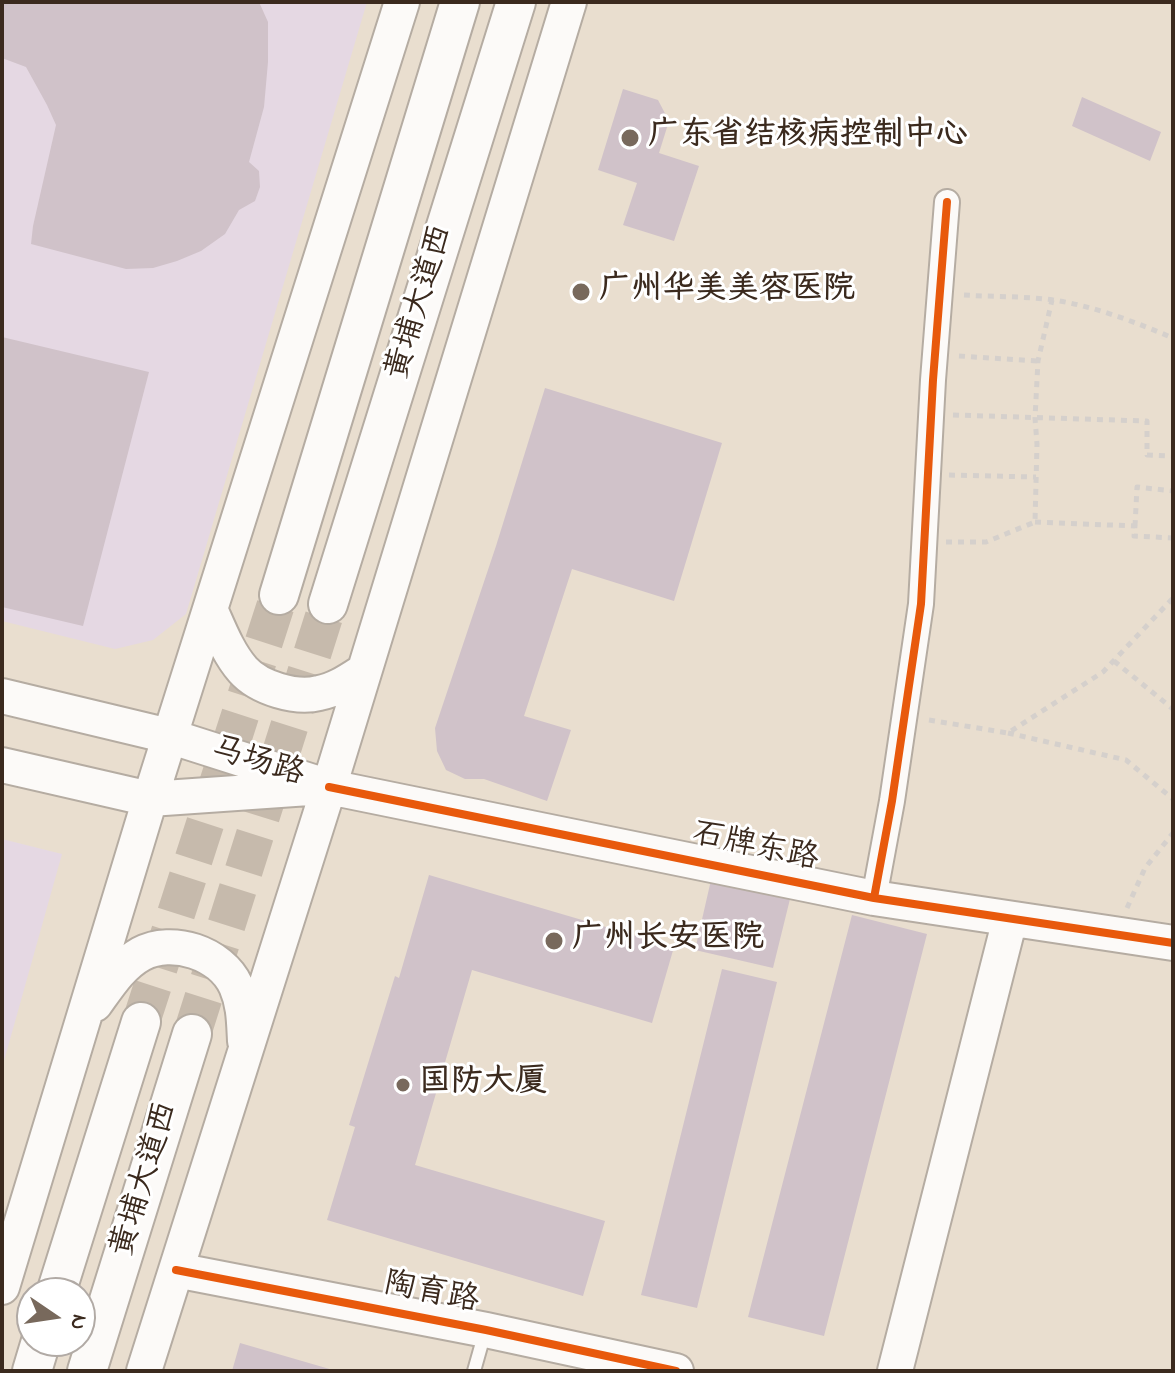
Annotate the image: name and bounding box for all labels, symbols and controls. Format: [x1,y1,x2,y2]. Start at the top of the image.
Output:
place label: 广东省结核病控制中心 [648,119,968,157]
marker: 广东省结核病控制中心 [619,127,641,149]
street label: 黄埔大道西 [380,221,464,385]
place label: 广州华美美容医院 [599,273,855,311]
marker: 广州华美美容医院 [570,281,592,303]
street label: 马场路 [205,732,309,796]
street label: 石牌东路 [688,817,822,881]
place label: 广州长安医院 [572,922,764,960]
marker: 广州长安医院 [543,930,565,952]
place label: 国防大厦 [419,1066,547,1104]
marker: 国防大厦 [394,1076,412,1094]
street label: 黄埔大道西 [105,1098,189,1262]
street label: 陶育路 [380,1267,482,1323]
north arrow [16,1277,96,1357]
text: N [60,1311,95,1333]

